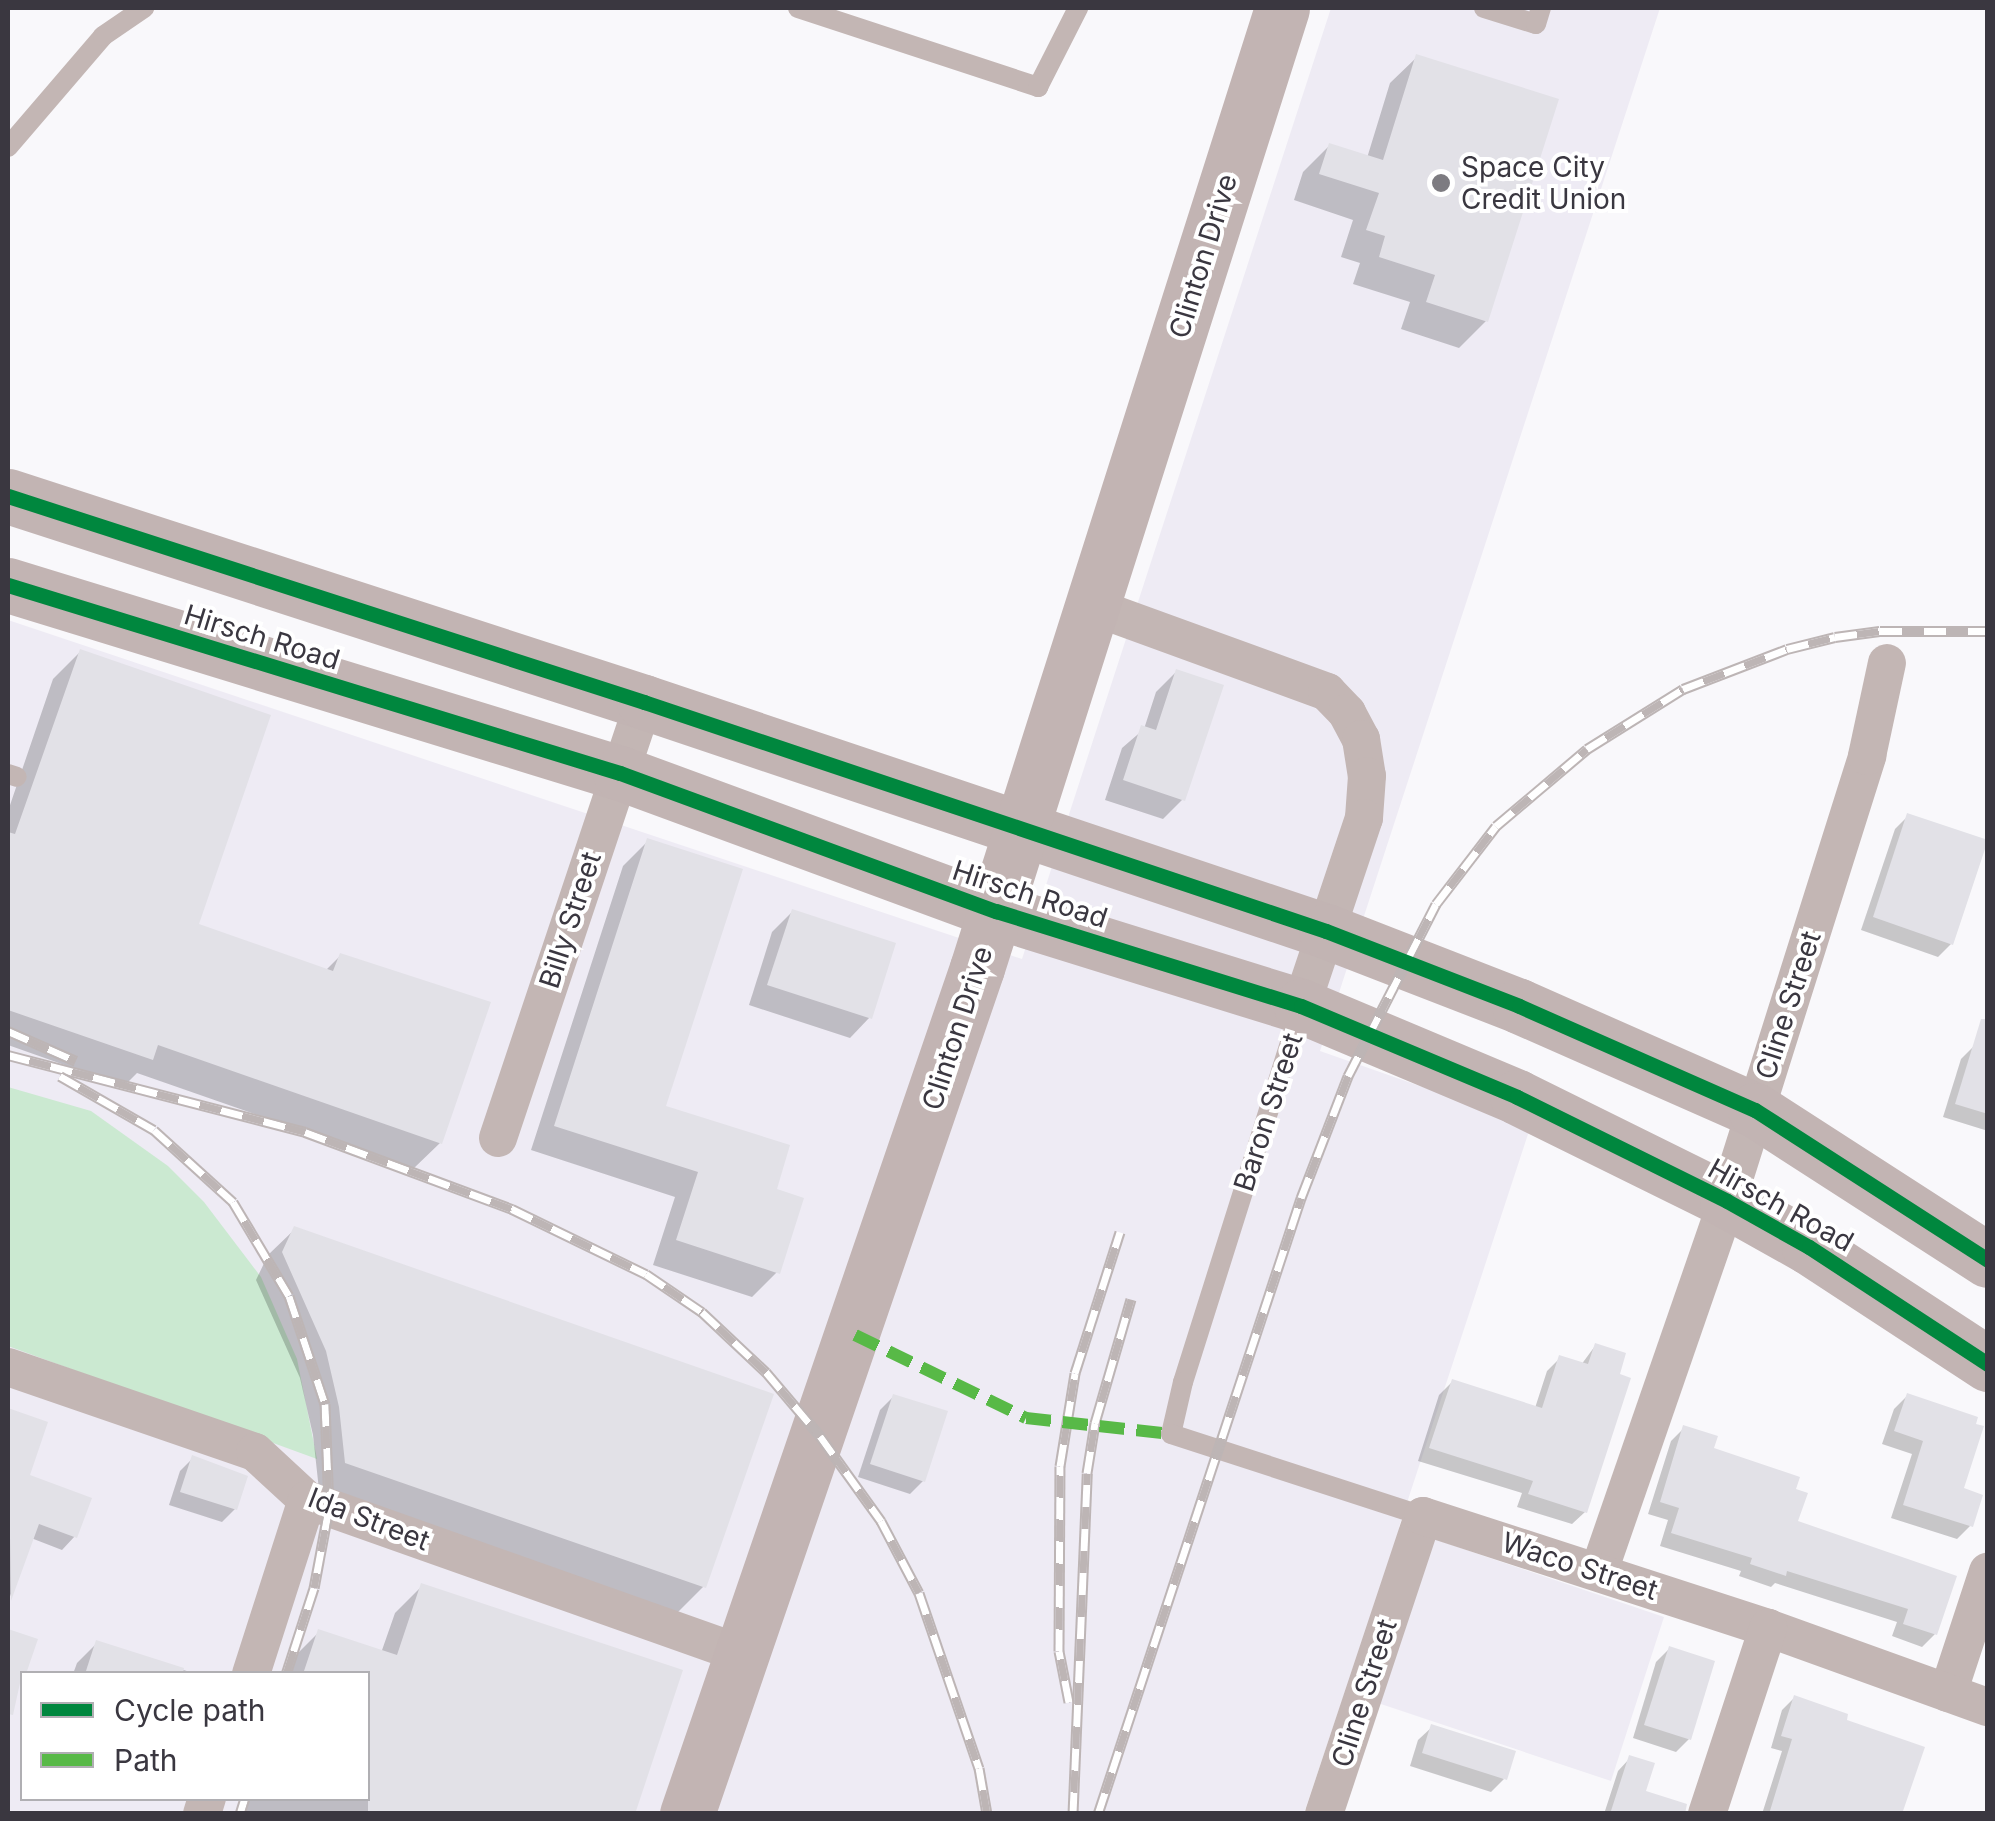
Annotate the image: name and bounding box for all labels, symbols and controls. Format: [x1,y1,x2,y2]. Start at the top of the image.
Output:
place label: Space City Credit Union [1461,150,1626,216]
street label: Clinton Drive [1162,170,1244,342]
marker: Space City Credit Union [1430,172,1452,194]
street label: Hirsch Road [180,597,344,677]
street label: Billy Street [532,848,608,992]
street label: Hirsch Road [948,853,1112,935]
street label: Cline Street [1748,927,1828,1083]
street label: Clinton Drive [915,942,999,1114]
street label: Baron Street [1227,1029,1309,1195]
street label: Hirsch Road [1703,1151,1859,1259]
street label: Ida Street [304,1481,434,1557]
street label: Waco Street [1498,1525,1662,1607]
street label: Cline Street [1324,1615,1404,1771]
legend [20,1671,370,1801]
text: Cycle path [114,1692,266,1728]
text: Path [114,1742,178,1778]

